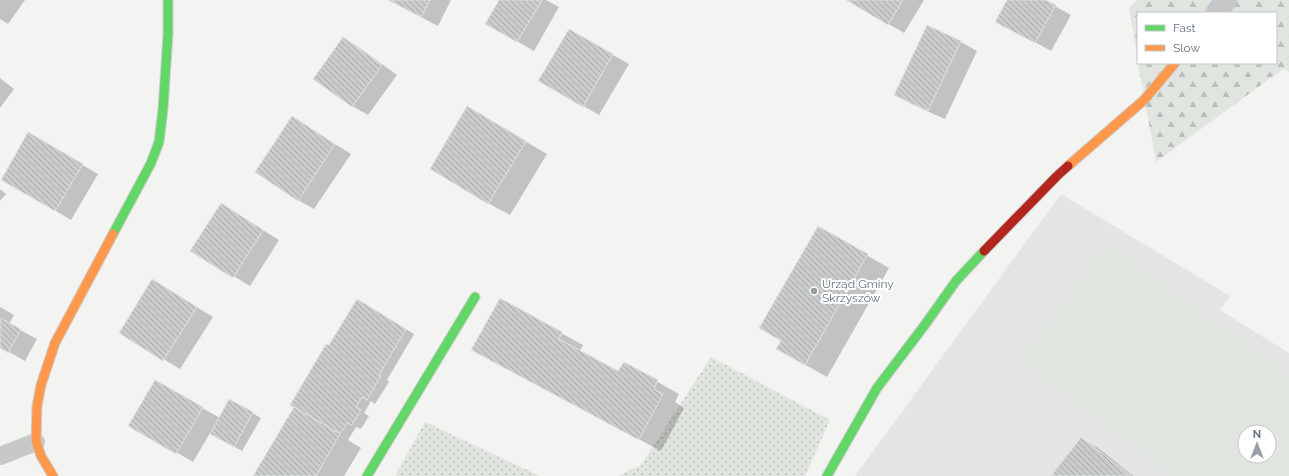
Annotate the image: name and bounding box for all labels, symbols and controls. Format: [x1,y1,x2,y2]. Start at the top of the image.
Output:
legend [1137,12,1277,64]
text: Fast [1173,21,1196,35]
text: Slow [1173,41,1200,55]
place label: Urząd Gminy Skrzyszów [822,277,894,305]
marker: Urząd Gminy Skrzyszów [809,286,819,296]
north arrow [1237,424,1277,464]
text: N [1253,428,1261,441]

